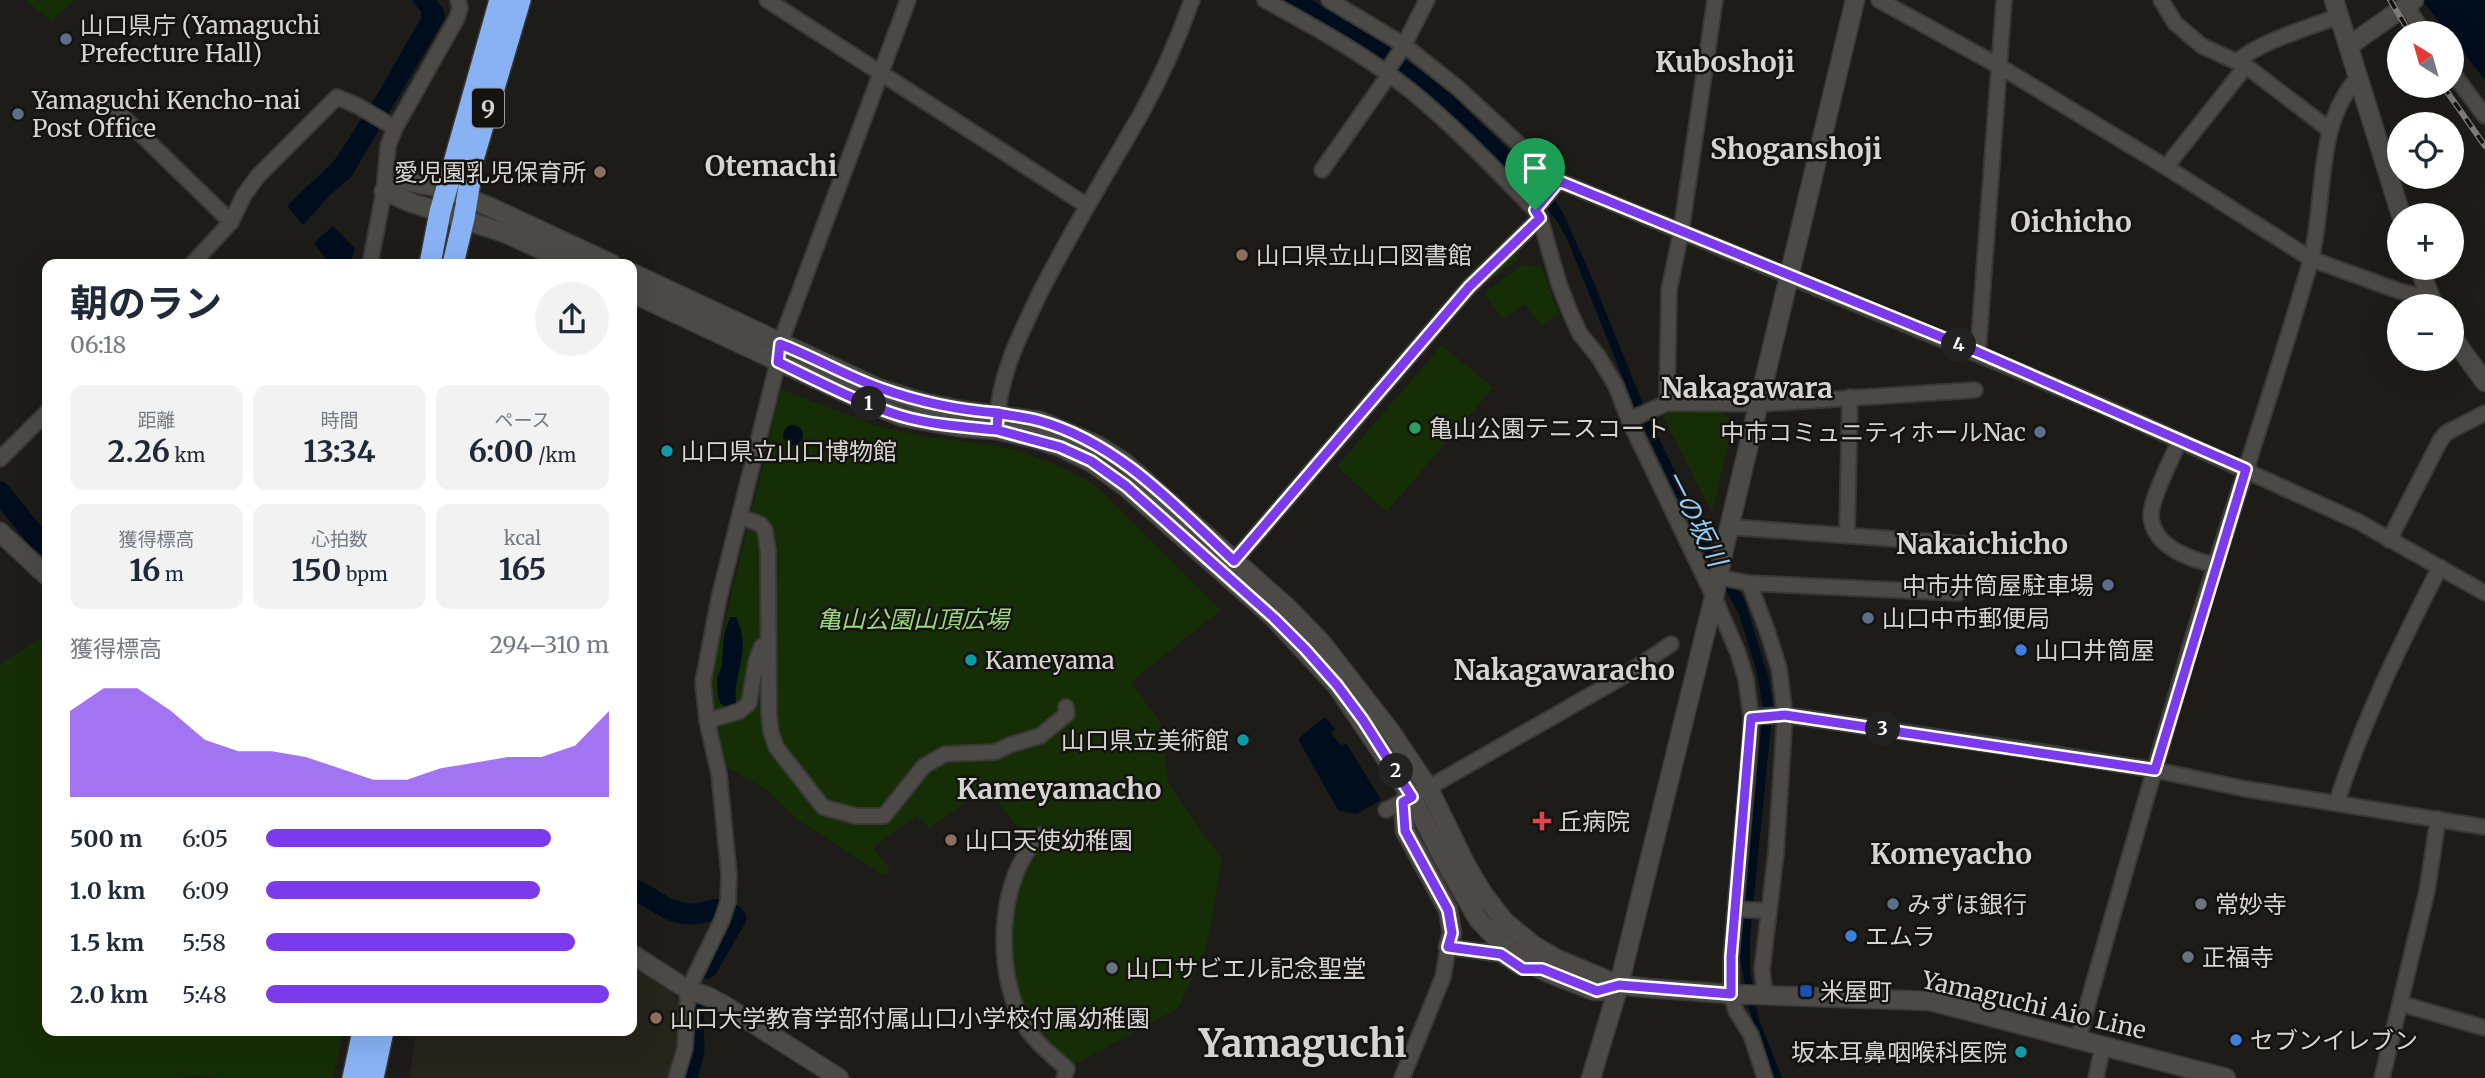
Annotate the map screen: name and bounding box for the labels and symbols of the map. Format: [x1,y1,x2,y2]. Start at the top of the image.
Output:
place label: 山口県庁 (Yamaguchi Prefecture Hall) [80,10,321,69]
north arrow [2387,21,2464,98]
marker: 山口県庁 (Yamaguchi Prefecture Hall) [58,31,74,47]
district label: Kuboshoji [1655,44,1795,80]
place label: Yamaguchi Kencho-nai Post Office [31,85,301,144]
road number: 9 [472,88,504,128]
marker: Yamaguchi Kencho-nai Post Office [10,106,26,122]
district label: Shoganshoji [1710,131,1882,167]
pin [1505,138,1565,210]
district label: Otemachi [705,148,837,184]
place label: 愛児園乳児保育所 [394,157,586,188]
marker: 愛児園乳児保育所 [592,164,608,180]
district label: Oichicho [2010,204,2132,240]
place label: 山口県立山口図書館 [1256,240,1472,271]
marker: 山口県立山口図書館 [1234,247,1250,263]
pin: 4 [1941,328,1976,362]
district label: Nakagawara [1661,370,1833,406]
pin: 1 [852,386,886,422]
place label: 亀山公園テニスコート [1429,413,1669,444]
place label: 中市コミュニティホールNac [1720,417,2026,448]
marker: 亀山公園テニスコート [1407,420,1423,436]
marker: 中市コミュニティホールNac [2032,424,2048,440]
place label: 山口県立山口博物館 [681,436,897,467]
marker: 山口県立山口博物館 [659,443,675,459]
water label: 一の坂川 [1658,464,1736,574]
district label: Nakaichicho [1896,526,2068,562]
place label: 中市井筒屋駐車場 [1902,570,2094,601]
marker: 中市井筒屋駐車場 [2100,577,2116,593]
place label: 山口中市郵便局 [1882,603,2050,634]
park label: 亀山公園山頂広場 [817,604,1012,635]
marker: 山口中市郵便局 [1860,610,1876,626]
place label: 山口井筒屋 [2035,635,2155,666]
marker: 山口井筒屋 [2013,642,2029,658]
place label: Kameyama [985,645,1115,676]
marker: Kameyama [963,652,979,668]
district label: Nakagawaracho [1453,652,1675,688]
pin: 3 [1866,712,1900,746]
place label: 山口県立美術館 [1061,725,1229,756]
marker: 山口県立美術館 [1235,732,1251,748]
pin: 2 [1378,754,1414,788]
district label: Kameyamacho [957,771,1161,807]
place label: 丘病院 [1558,806,1630,837]
marker: 丘病院 [1532,811,1552,831]
place label: 山口天使幼稚園 [965,825,1133,856]
marker: 山口天使幼稚園 [943,832,959,848]
district label: Komeyacho [1870,836,2032,872]
place label: みずほ銀行 [1907,889,2027,920]
place label: 常妙寺 [2215,889,2287,920]
marker: みずほ銀行 [1885,896,1901,912]
marker: 常妙寺 [2193,896,2209,912]
place label: エムラ [1865,921,1936,952]
marker: エムラ [1843,928,1859,944]
place label: 正福寺 [2202,942,2274,973]
marker: 正福寺 [2180,949,2196,965]
place label: 山口サビエル記念聖堂 [1126,953,1366,984]
marker: 山口サビエル記念聖堂 [1104,960,1120,976]
street label: Yamaguchi Aio Line [1918,964,2149,1046]
place label: 米屋町 [1820,976,1892,1007]
marker: 米屋町 [1798,983,1814,999]
place label: 山口大学教育学部付属山口小学校付属幼稚園 [670,1003,1150,1034]
marker: 山口大学教育学部付属山口小学校付属幼稚園 [648,1010,664,1026]
district label: Yamaguchi [1198,1020,1407,1067]
place label: セブンイレブン [2250,1025,2418,1056]
marker: セブンイレブン [2228,1032,2244,1048]
place label: 坂本耳鼻咽喉科医院 [1791,1037,2007,1068]
marker: 坂本耳鼻咽喉科医院 [2013,1044,2029,1060]

